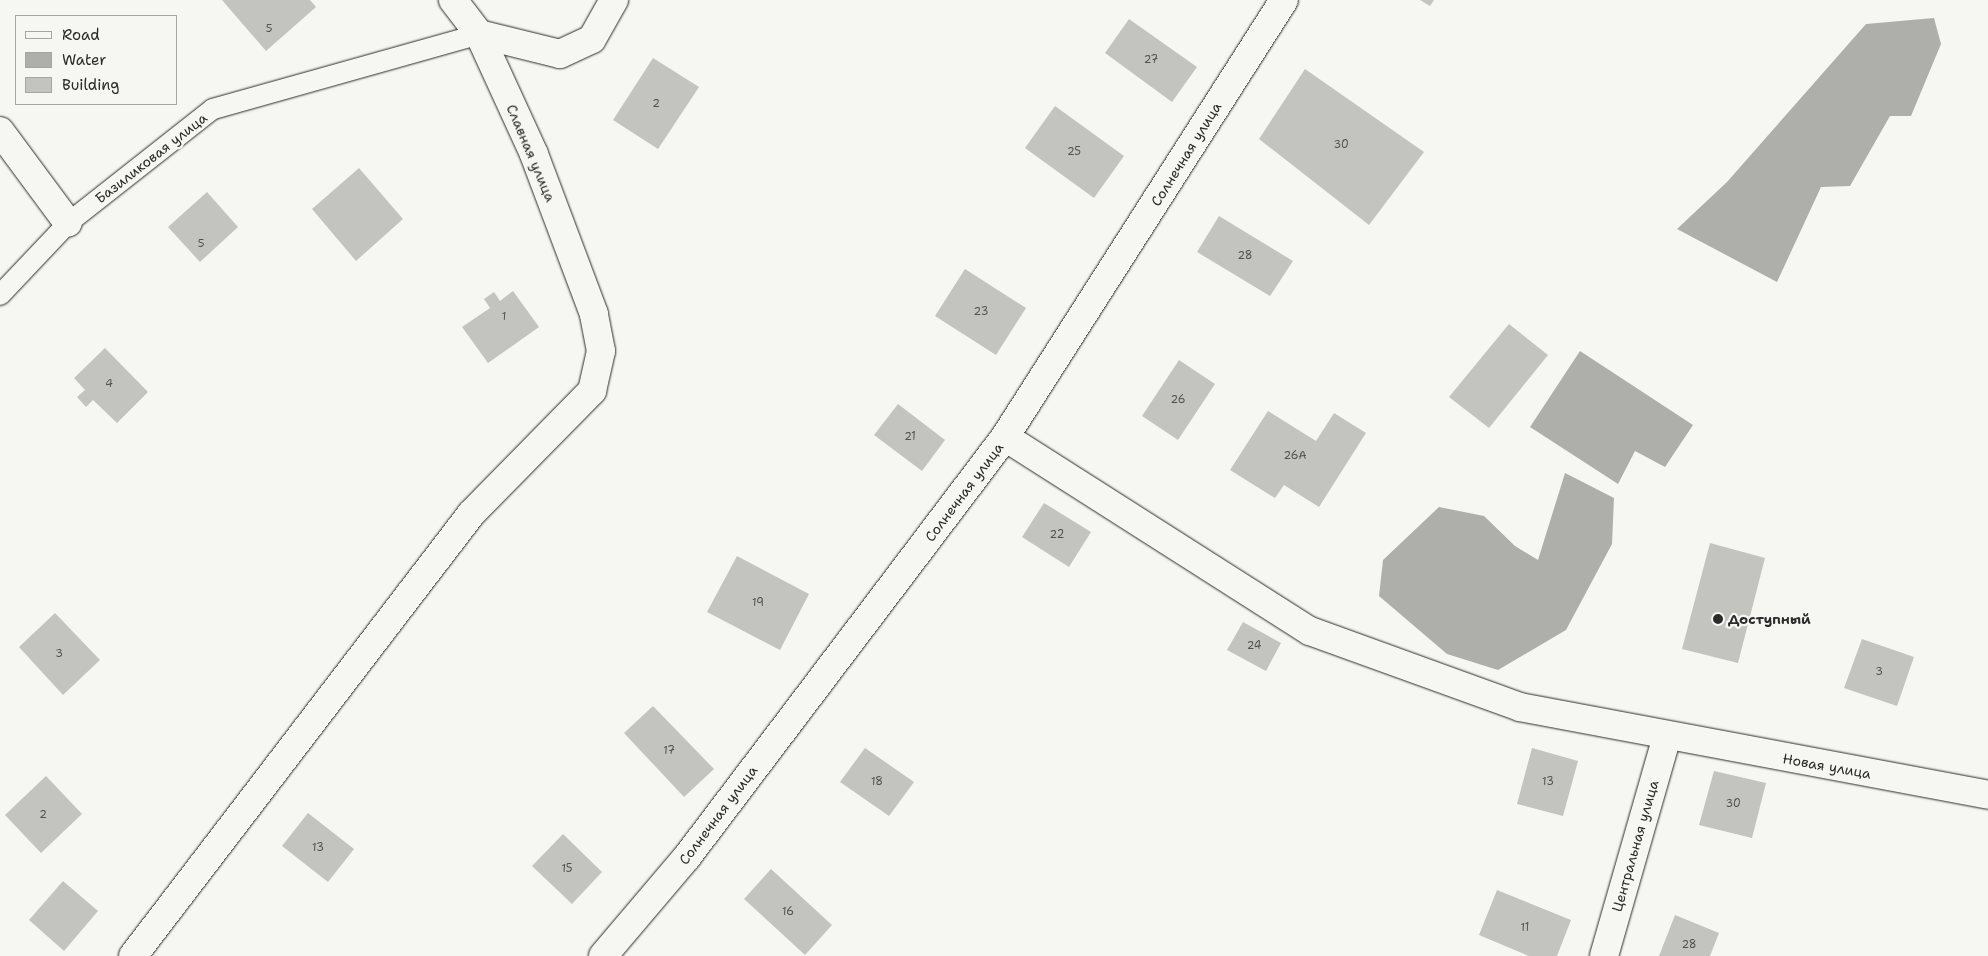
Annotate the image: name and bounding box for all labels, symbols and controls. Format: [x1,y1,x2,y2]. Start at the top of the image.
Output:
legend [15,15,178,105]
house number: 5 [266,22,272,36]
text: Road [62,25,100,45]
text: Water [62,50,106,70]
house number: 27 [1144,53,1158,67]
text: Building [62,75,119,95]
house number: 2 [652,97,660,111]
street label: Солнечная улица [1147,99,1225,209]
street label: Славная улица [503,102,559,204]
street label: Базиликовая улица [92,109,210,207]
house number: 30 [1333,138,1349,152]
house number: 25 [1067,145,1081,159]
house number: 5 [198,237,204,251]
house number: 28 [1237,249,1253,263]
house number: 23 [974,305,988,319]
house number: 1 [502,310,506,324]
house number: 4 [105,377,113,391]
house number: 26 [1171,393,1185,407]
house number: 21 [904,430,916,444]
street label: Солнечная улица [921,439,1007,545]
house number: 26А [1284,449,1306,463]
house number: 22 [1050,528,1064,542]
house number: 19 [752,596,764,610]
place label: Доступный [1728,611,1811,627]
marker: Доступный [1712,613,1724,625]
house number: 24 [1247,639,1261,653]
house number: 3 [55,647,63,661]
house number: 3 [1875,665,1883,679]
house number: 17 [663,744,675,758]
street label: Новая улица [1782,750,1872,782]
street label: Солнечная улица [675,762,761,868]
house number: 18 [871,775,883,789]
house number: 13 [1542,775,1554,789]
street label: Центральная улица [1608,778,1662,914]
house number: 30 [1725,797,1741,811]
house number: 2 [39,808,47,822]
house number: 13 [312,841,324,855]
house number: 15 [561,862,573,876]
house number: 16 [782,905,794,919]
house number: 11 [1521,921,1529,935]
house number: 28 [1681,938,1697,952]

